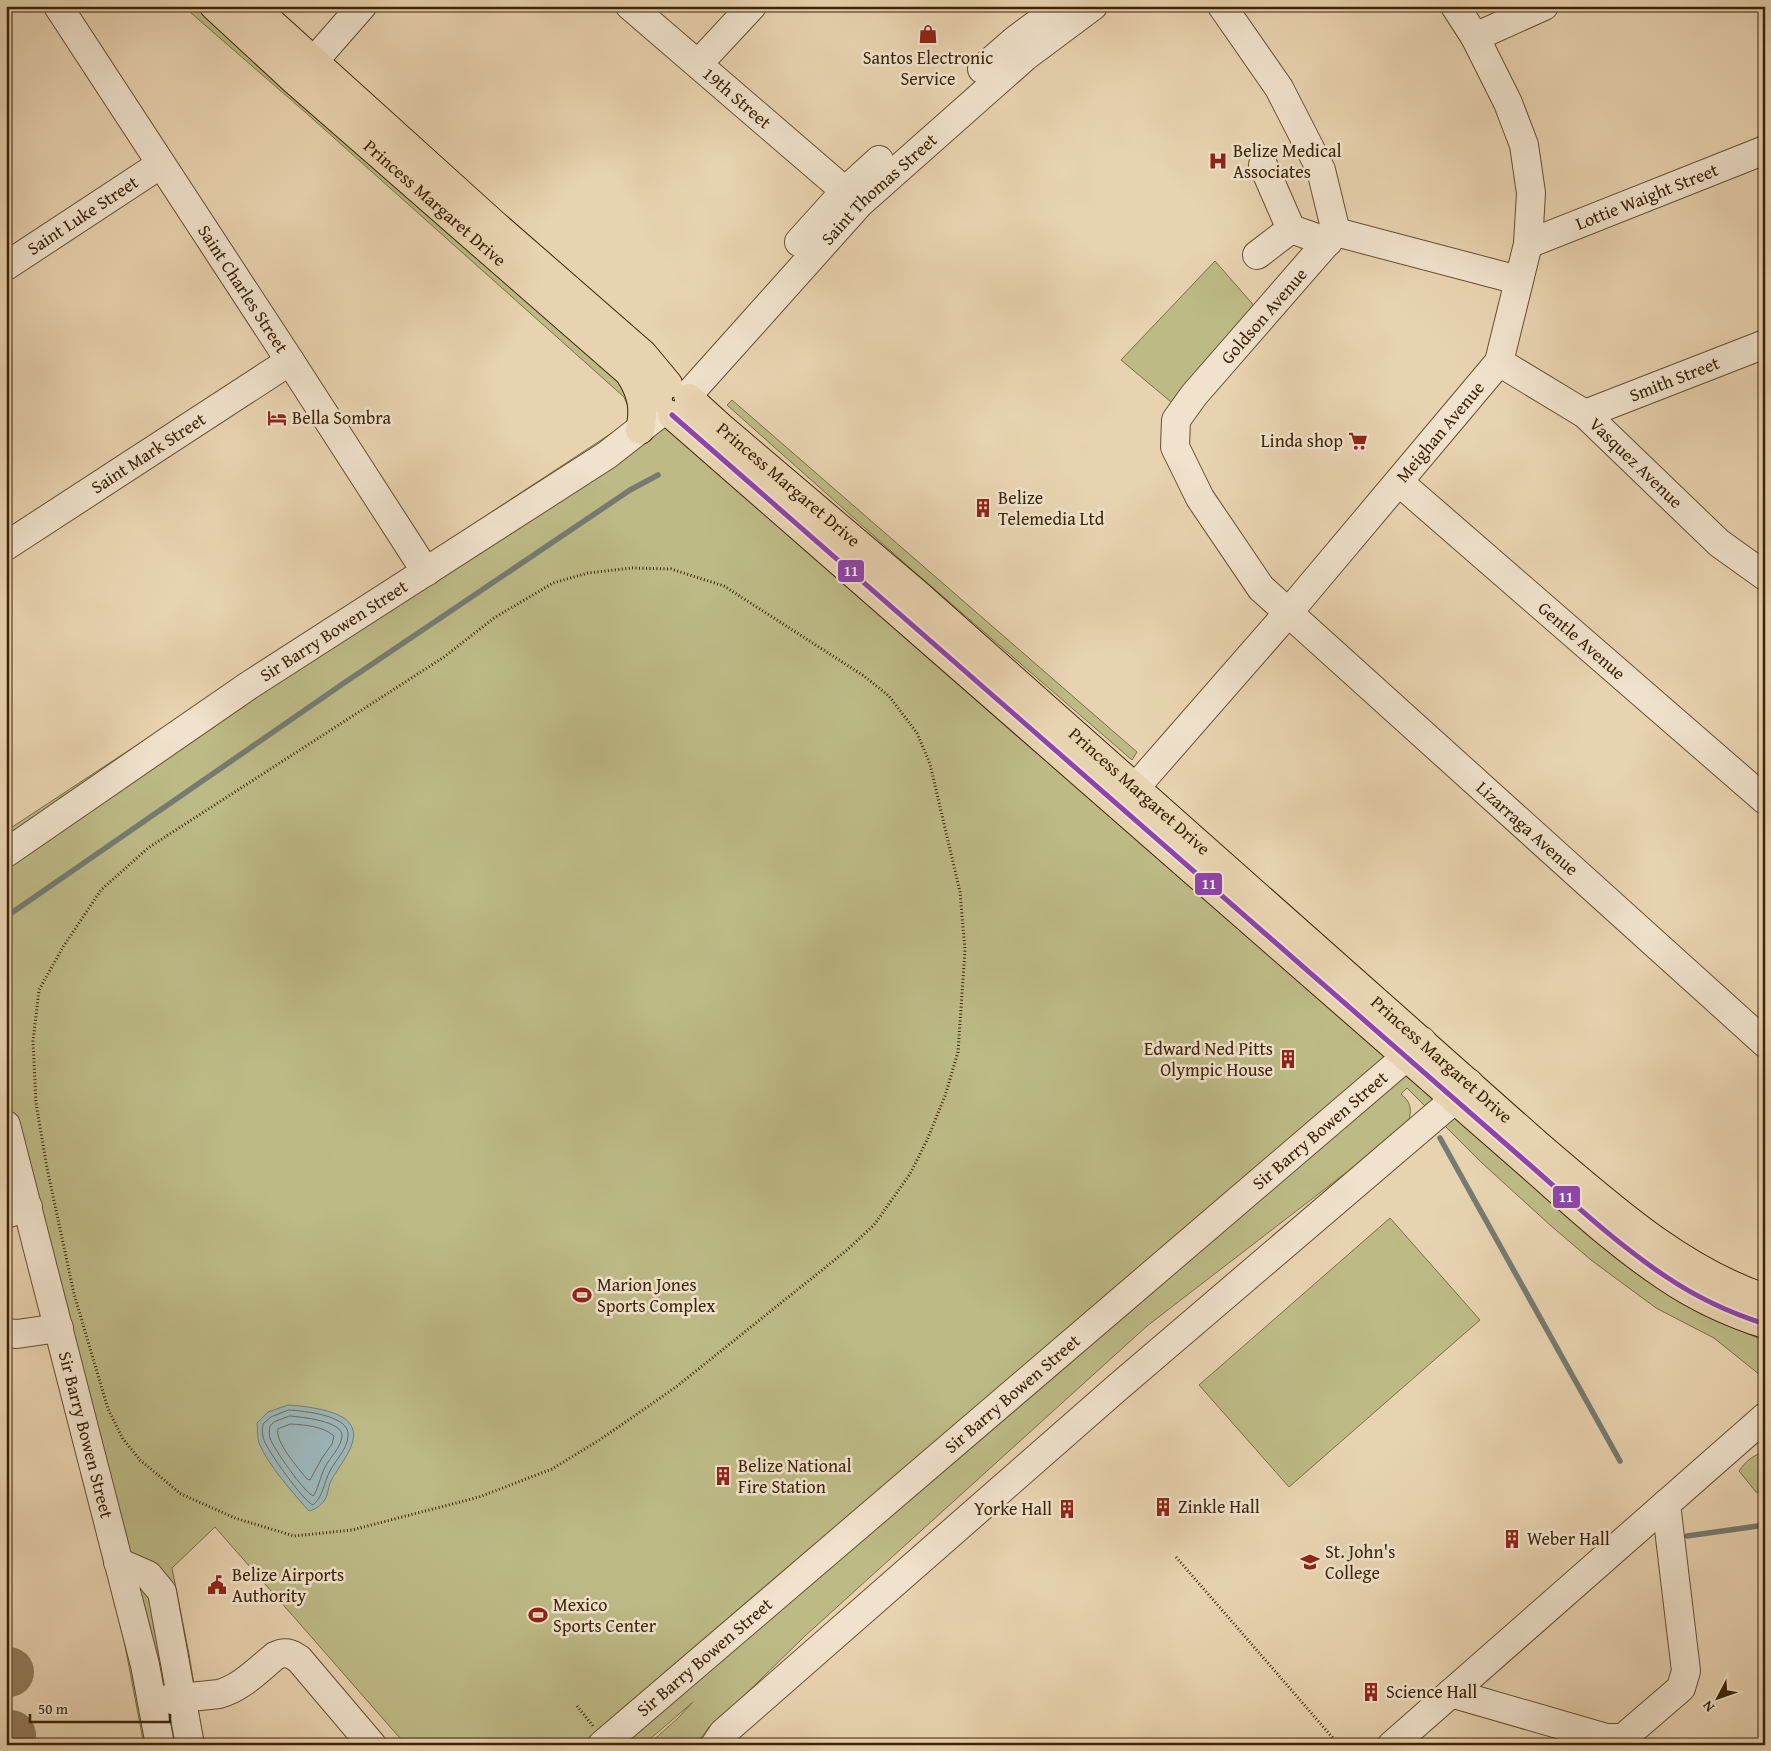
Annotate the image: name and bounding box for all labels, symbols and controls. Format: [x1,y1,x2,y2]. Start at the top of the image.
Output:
shop icon: Santos Electronic Service [917,23,939,45]
place label: Santos Electronic Service [863,44,993,92]
street label: 19th Street [697,60,778,135]
street label: Saint Thomas Street [814,126,943,251]
street label: Princess Margaret Drive [358,133,512,273]
place label: Belize Medical Associates [1233,137,1341,185]
hospital icon: Belize Medical Associates [1207,150,1229,172]
street label: Lottie Waight Street [1571,156,1723,237]
street label: Saint Luke Street [22,168,144,262]
street label: Saint Charles Street [191,219,296,359]
street label: Goldson Avenue [1214,261,1313,370]
street label: Smith Street [1625,349,1724,408]
street label: Meighan Avenue [1389,375,1490,488]
place label: Bella Sombra [292,404,391,431]
street label: Saint Mark Street [85,405,211,500]
hotel icon: Bella Sombra [266,407,288,429]
street label: Vasquez Avenue [1583,411,1689,514]
street label: Princess Margaret Drive [711,415,867,553]
place label: Linda shop [1261,427,1343,454]
supermarket icon: Linda shop [1347,430,1369,452]
place label: Belize Telemedia Ltd [998,484,1105,532]
building icon: Belize Telemedia Ltd [972,497,994,519]
line badge: 11 [837,559,865,583]
text: 11 [844,561,858,581]
street label: Sir Barry Bowen Street [254,572,413,688]
street label: Gentle Avenue [1532,595,1632,686]
street label: Princess Margaret Drive [1063,721,1217,861]
street label: Lizarraga Avenue [1470,774,1585,882]
line badge: 11 [1194,872,1223,896]
text: 11 [1202,874,1216,894]
street label: Princess Margaret Drive [1365,989,1519,1129]
place label: Edward Ned Pitts Olympic House [1144,1035,1273,1083]
building icon: Edward Ned Pitts Olympic House [1277,1048,1299,1070]
street label: Sir Barry Bowen Street [1246,1064,1394,1196]
line badge: 11 [1552,1185,1581,1209]
text: 11 [1559,1187,1573,1207]
place label: Marion Jones Sports Complex [597,1271,716,1319]
sports icon: Marion Jones Sports Complex [571,1284,593,1306]
street label: Sir Barry Bowen Street [938,1327,1086,1459]
street label: Sir Barry Bowen Street [52,1348,121,1522]
place label: Belize National Fire Station [738,1452,852,1500]
building icon: Belize National Fire Station [712,1465,734,1487]
place label: Zinkle Hall [1178,1493,1260,1520]
place label: Yorke Hall [974,1495,1052,1522]
building icon: Zinkle Hall [1152,1496,1174,1518]
building icon: Yorke Hall [1056,1498,1078,1520]
place label: Weber Hall [1527,1525,1610,1552]
building icon: Weber Hall [1501,1528,1523,1550]
place label: St. John's College [1325,1538,1395,1586]
school or university icon: St. John's College [1299,1551,1321,1573]
place label: Belize Airports Authority [232,1561,344,1609]
public building icon: Belize Airports Authority [206,1574,228,1596]
street label: Sir Barry Bowen Street [630,1590,779,1723]
place label: Mexico Sports Center [553,1591,657,1639]
sports icon: Mexico Sports Center [527,1604,549,1626]
north arrow [1694,1674,1744,1724]
place label: Science Hall [1386,1678,1477,1705]
building icon: Science Hall [1360,1681,1382,1703]
scale bar [30,1691,170,1723]
text: N [1697,1696,1719,1717]
text: 50 m [38,1698,69,1719]

